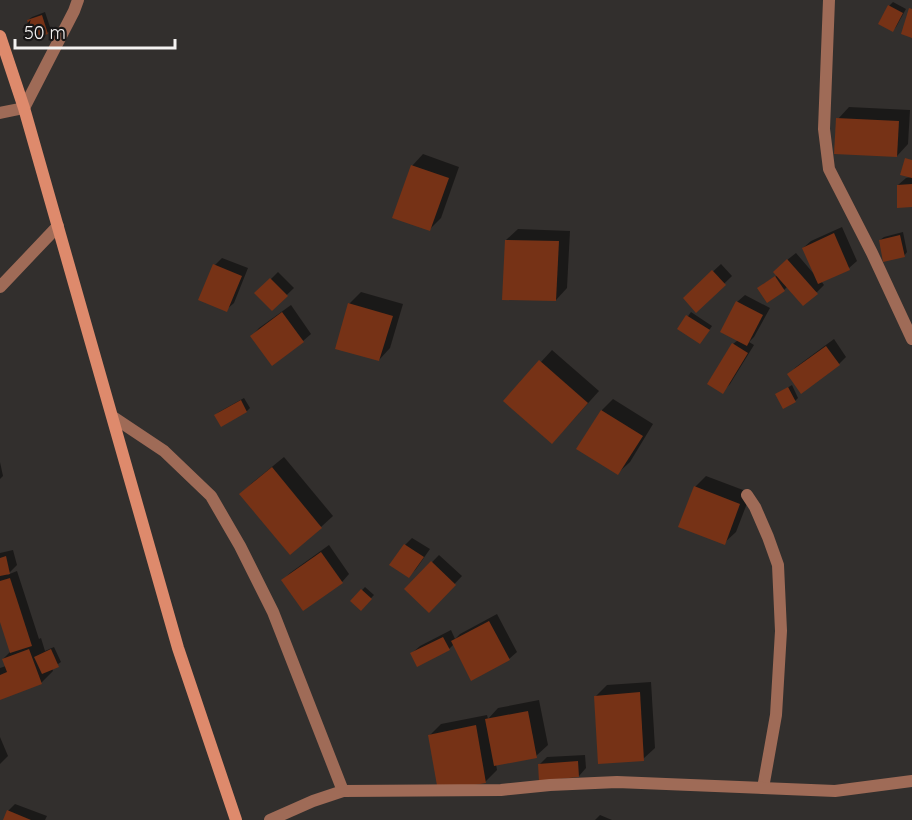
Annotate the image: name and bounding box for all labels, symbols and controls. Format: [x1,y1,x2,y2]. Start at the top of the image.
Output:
scale bar [15,12,176,50]
text: 50 m [24,21,66,44]

